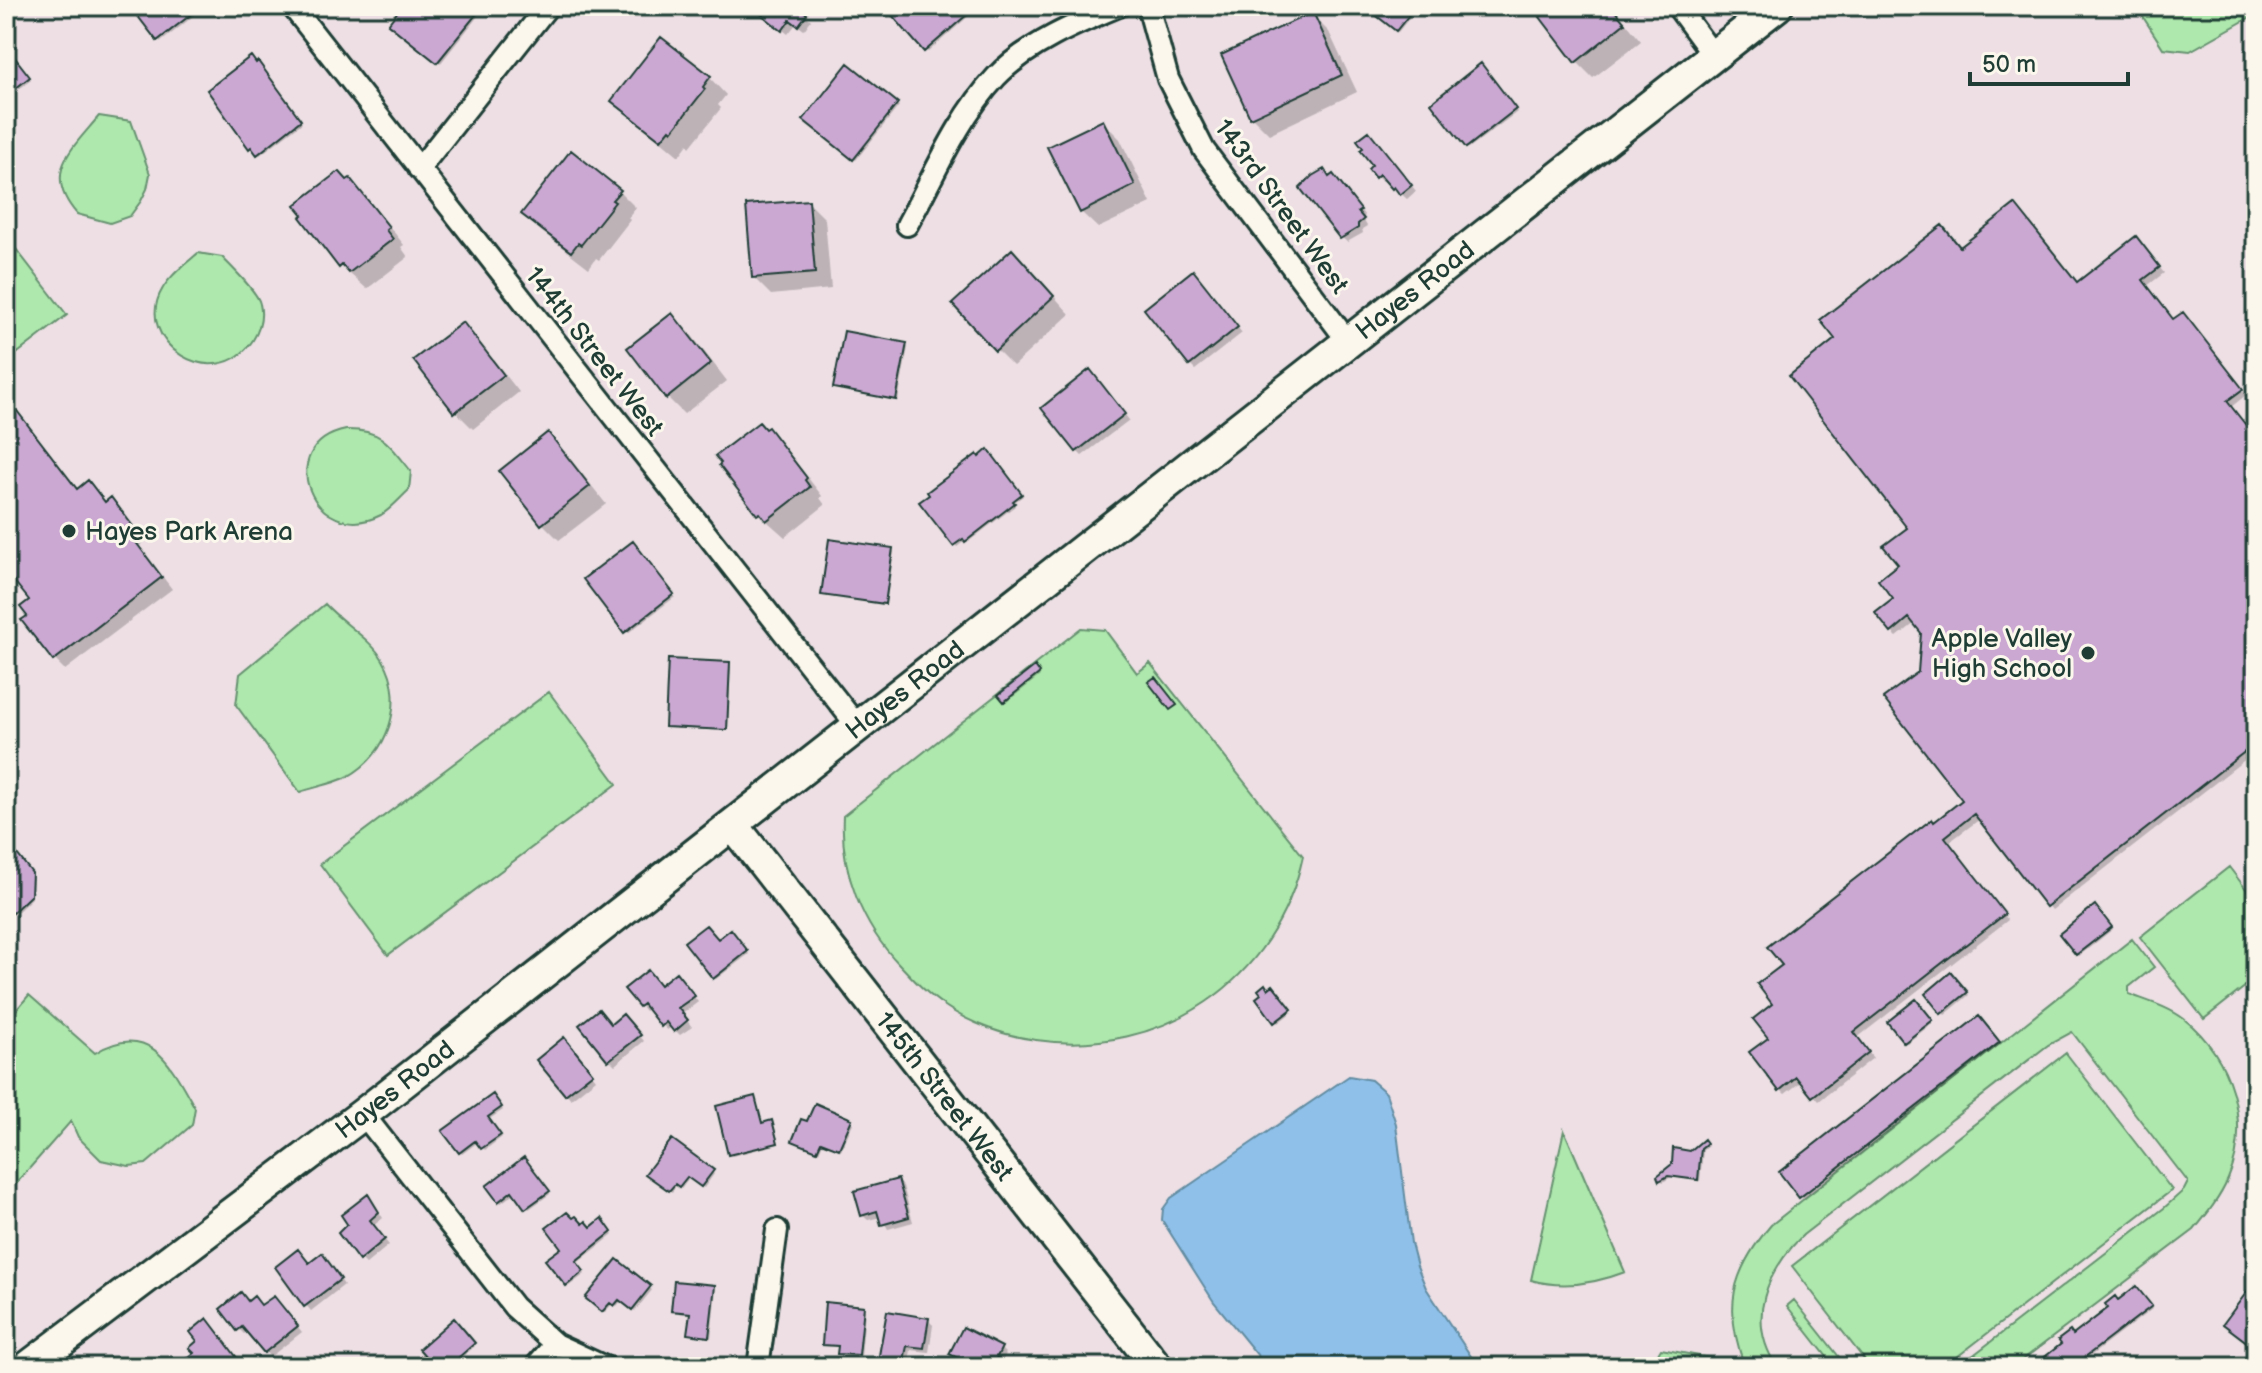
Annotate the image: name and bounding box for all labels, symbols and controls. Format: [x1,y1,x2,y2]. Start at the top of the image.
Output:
scale bar [1970,36,2128,86]
text: 50 m [1982,50,2036,79]
street label: 143rd Street West [1207,114,1354,300]
street label: Hayes Road [1350,235,1481,347]
street label: 144th Street West [518,261,670,443]
place label: Hayes Park Arena [85,517,293,548]
marker: Hayes Park Arena [60,522,78,540]
place label: Apple Valley High School [1932,624,2072,685]
street label: Hayes Road [840,635,971,747]
marker: Apple Valley High School [2079,644,2097,662]
street label: 145th Street West [868,1006,1019,1187]
street label: Hayes Road [330,1034,461,1146]

